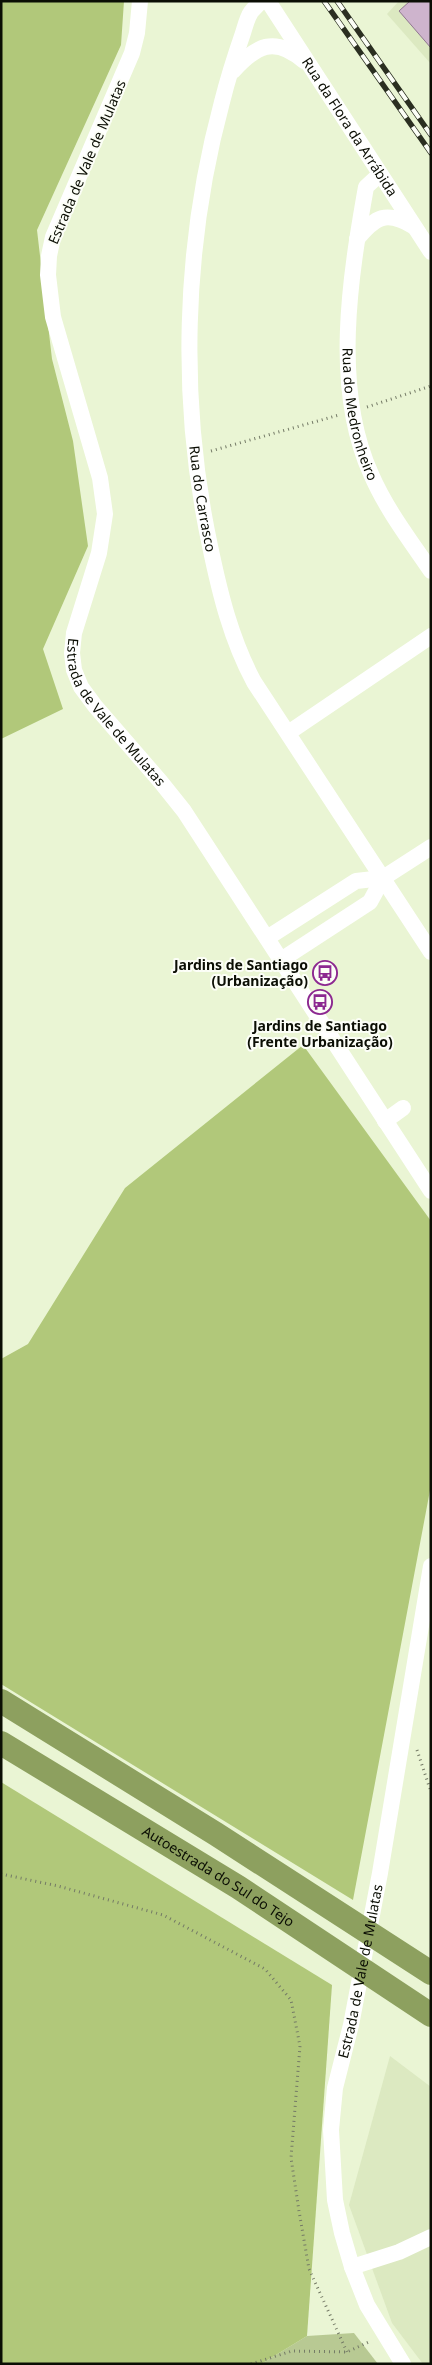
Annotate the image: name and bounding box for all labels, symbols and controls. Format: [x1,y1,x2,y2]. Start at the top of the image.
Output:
street label: Rua da Flora da Arrábida [298,53,402,200]
street label: Estrada de Vale de Mulatas [43,76,130,247]
street label: Rua do Medronheiro [339,348,383,483]
street label: Rua do Carrasco [185,445,221,554]
street label: Estrada de Vale de Mulatas [63,637,170,790]
place label: Jardins de Santiago (Urbanização) [172,955,308,990]
bus stop icon: Jardins de Santiago (Urbanização) [312,960,338,986]
bus stop icon: Jardins de Santiago (Frente Urbanização) [307,989,333,1015]
place label: Jardins de Santiago (Frente Urbanização) [247,1016,393,1051]
street label: Autoestrada do Sul do Tejo [139,1821,298,1931]
street label: Estrada de Vale de Mulatas [333,1882,387,2060]

